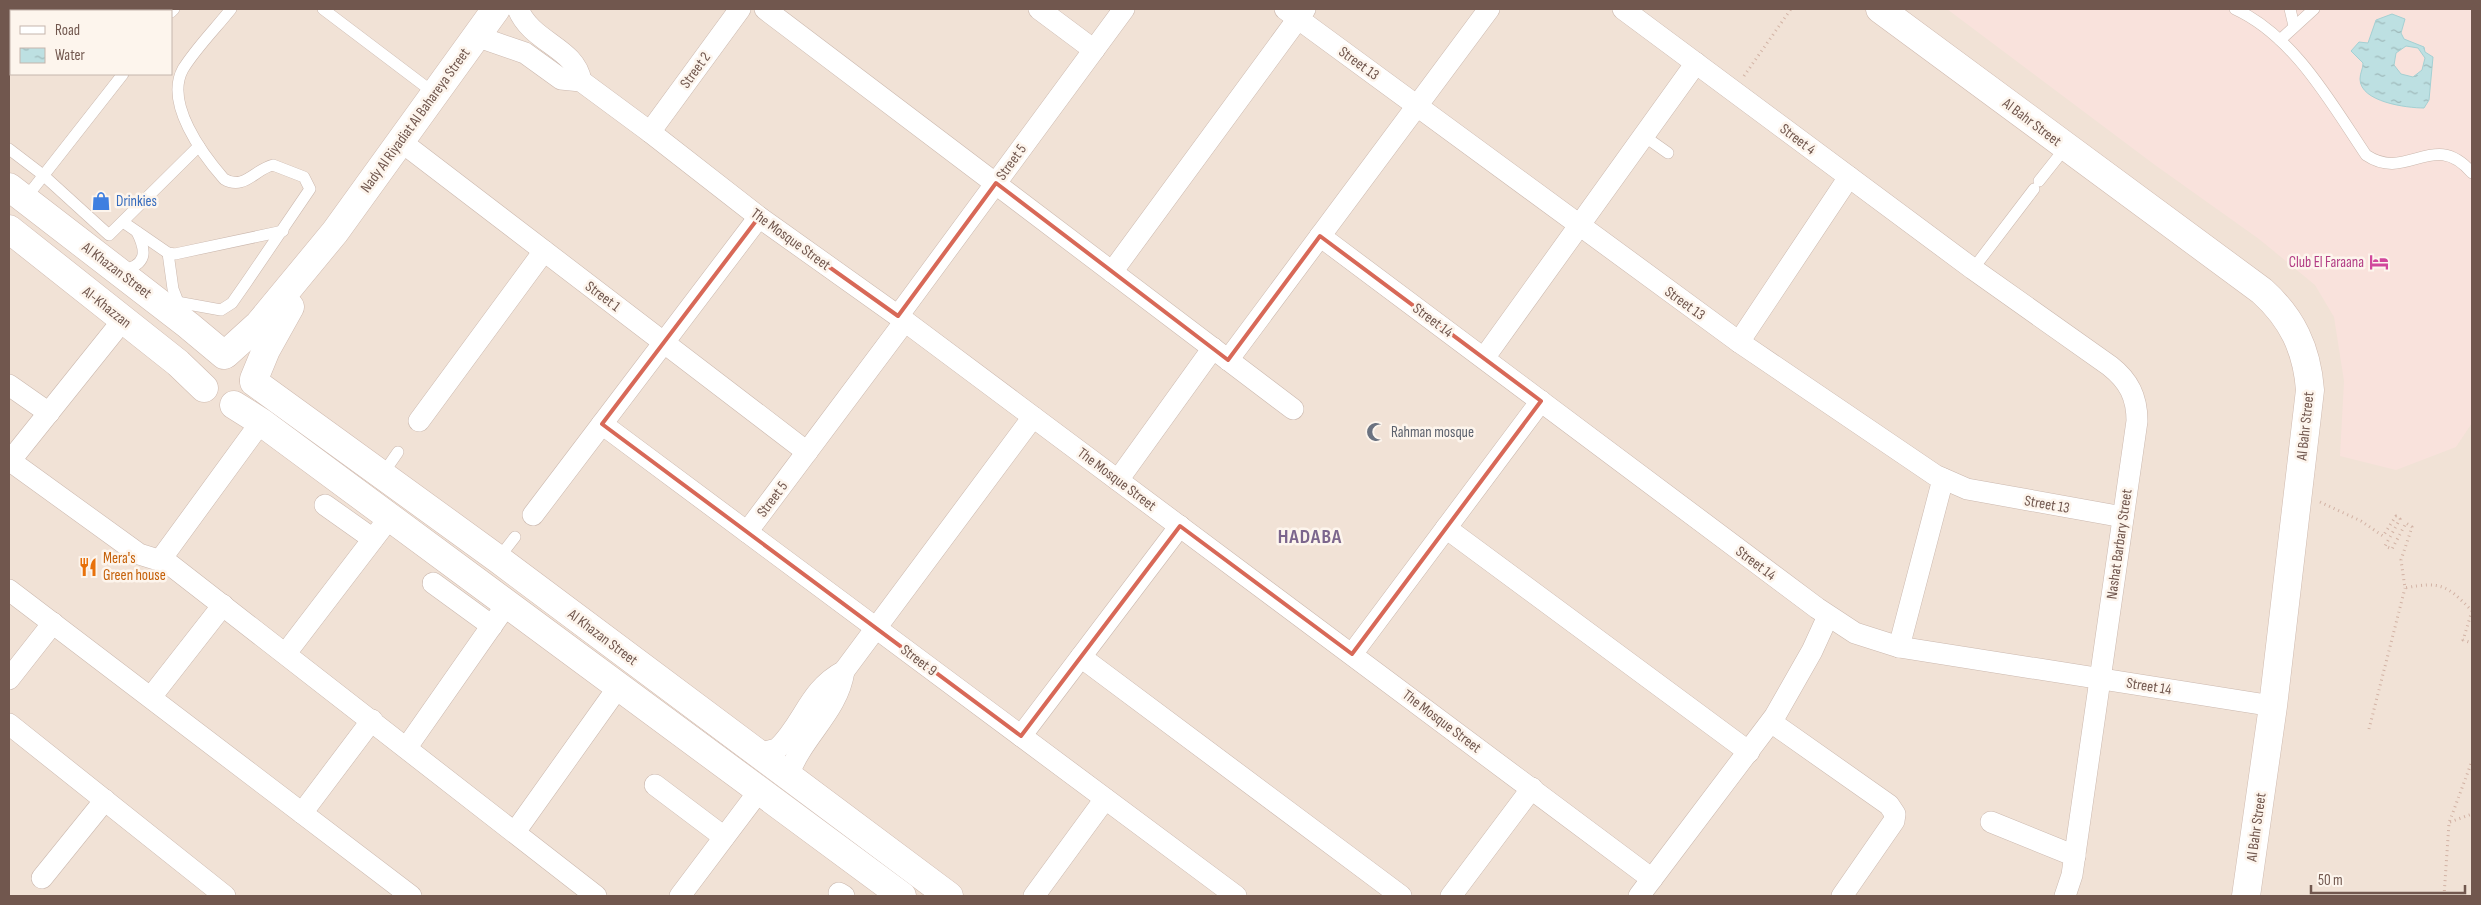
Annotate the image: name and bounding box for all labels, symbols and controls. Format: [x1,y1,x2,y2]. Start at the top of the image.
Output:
legend [10,10,172,75]
text: Road [55,21,80,40]
street label: Street 13 [1335,42,1383,84]
street label: Nady Al Riyadiat Al Bahareya Street [356,44,475,196]
text: Water [55,46,86,65]
street label: Street 2 [676,48,715,92]
street label: Al Bahr Street [1998,93,2065,151]
street label: Street 4 [1776,120,1820,159]
street label: Street 5 [992,141,1031,184]
shop icon: Drinkies [90,190,112,212]
place label: Drinkies [116,192,157,211]
street label: The Mosque Street [747,204,835,275]
street label: Al Khazan Street [77,237,156,303]
hotel icon: Club El Faraana [2368,251,2390,273]
place label: Club El Faraana [2289,253,2364,272]
street label: Street 1 [581,277,625,316]
street label: Al-Khazzan [78,282,135,332]
street label: Street 13 [1661,282,1709,324]
street label: Street 14 [1409,299,1457,342]
street label: Al Bahr Street [2292,390,2319,462]
mosque icon: Rahman mosque [1365,421,1387,443]
place label: Rahman mosque [1391,423,1474,442]
street label: The Mosque Street [1073,444,1160,515]
street label: Street 5 [753,478,792,521]
street label: Nashat Barbary Street [2102,487,2137,600]
street label: Street 13 [2023,491,2071,518]
district label: HADABA [1278,525,1342,549]
street label: Street 14 [1732,542,1780,585]
place label: Mera's Green house [103,549,166,585]
restaurant icon: Mera's Green house [77,556,99,578]
street label: Al Khazan Street [563,604,642,670]
street label: Street 9 [897,641,941,680]
street label: Street 14 [2125,674,2173,699]
street label: The Mosque Street [1398,686,1485,757]
street label: Al Bahr Street [2242,791,2271,864]
scale bar [2311,862,2465,894]
text: 50 m [2318,871,2343,890]

